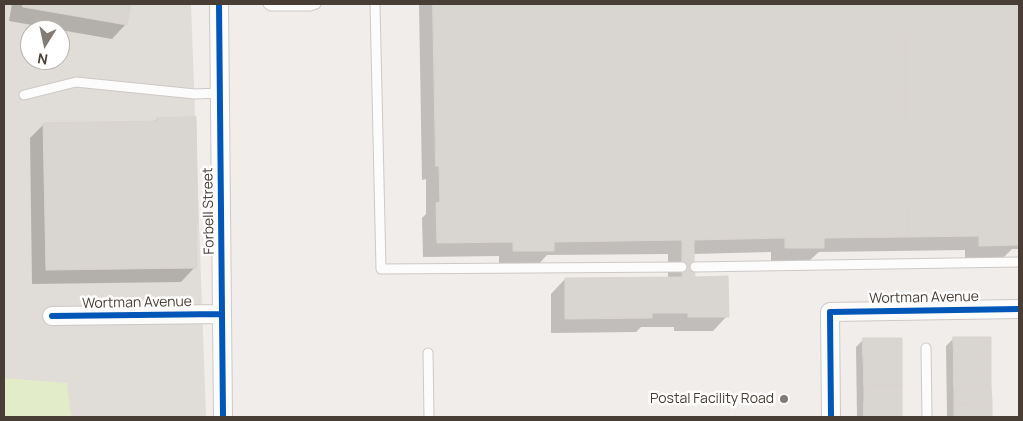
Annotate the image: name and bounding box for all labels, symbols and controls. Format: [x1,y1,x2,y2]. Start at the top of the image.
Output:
north arrow [20,20,70,70]
text: N [36,49,49,70]
street label: Forbell Street [200,167,218,255]
street label: Wortman Avenue [869,289,979,307]
street label: Wortman Avenue [82,294,192,312]
place label: Postal Facility Road [650,391,774,407]
marker: Postal Facility Road [778,393,790,405]

